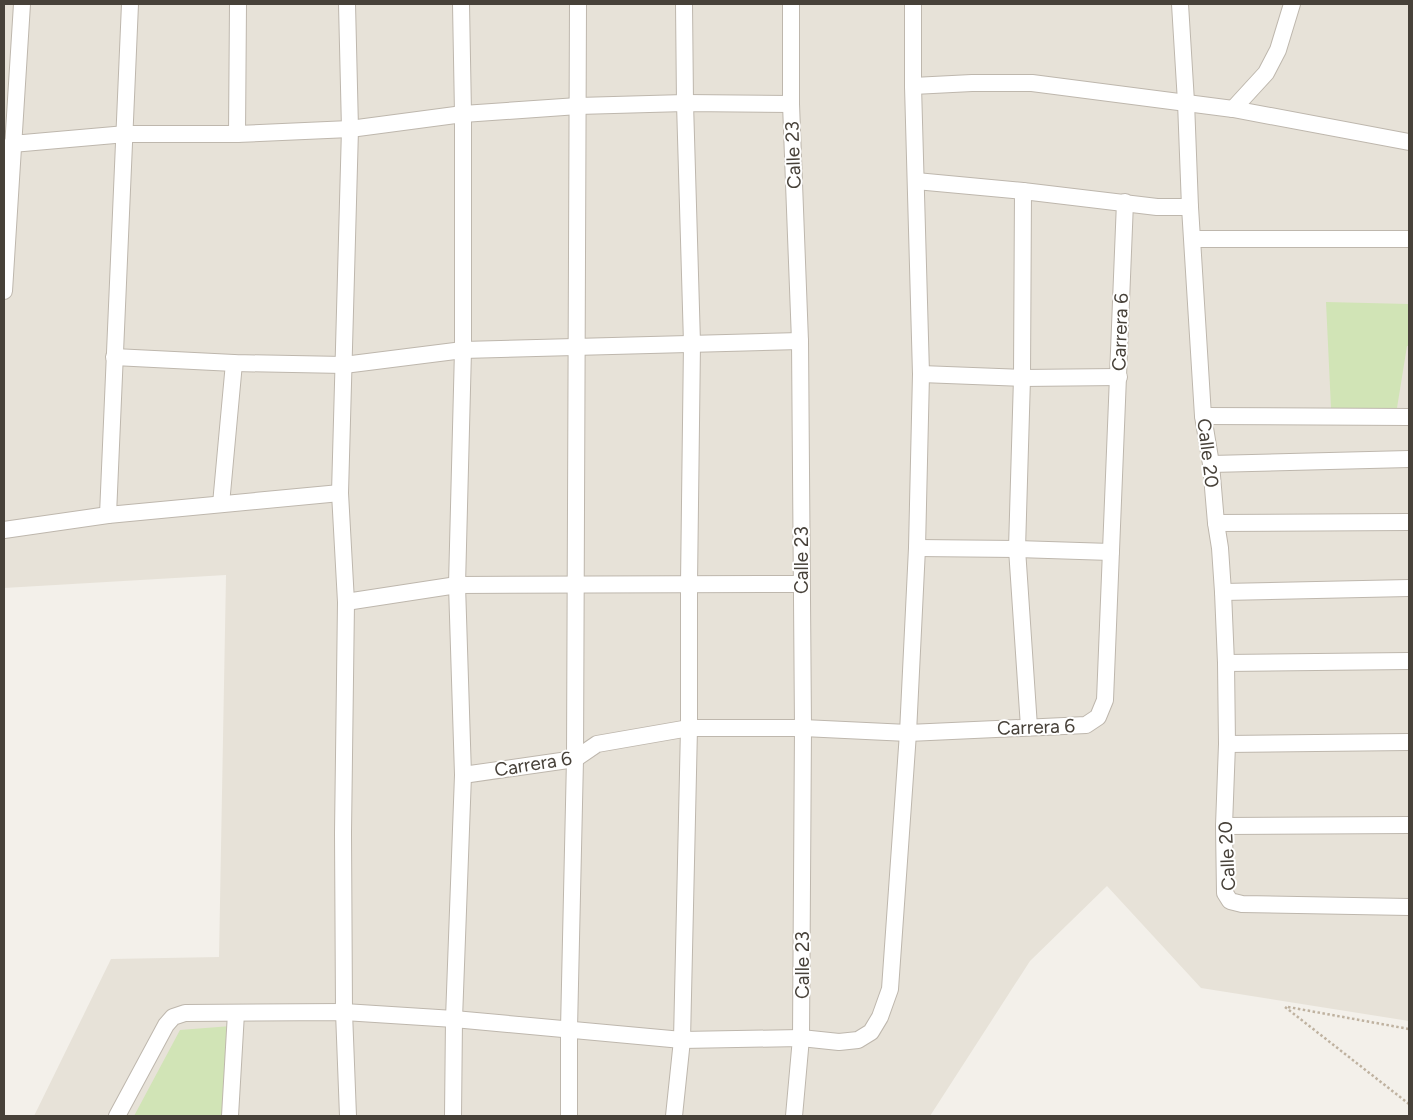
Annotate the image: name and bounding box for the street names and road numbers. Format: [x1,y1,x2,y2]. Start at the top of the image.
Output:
street label: Calle 23 [780,121,806,189]
street label: Carrera 6 [1107,292,1133,371]
street label: Calle 20 [1192,417,1224,489]
street label: Calle 23 [790,526,813,594]
street label: Carrera 6 [997,714,1076,740]
street label: Carrera 6 [493,746,574,781]
street label: Calle 20 [1214,821,1240,891]
street label: Calle 23 [791,931,814,999]

